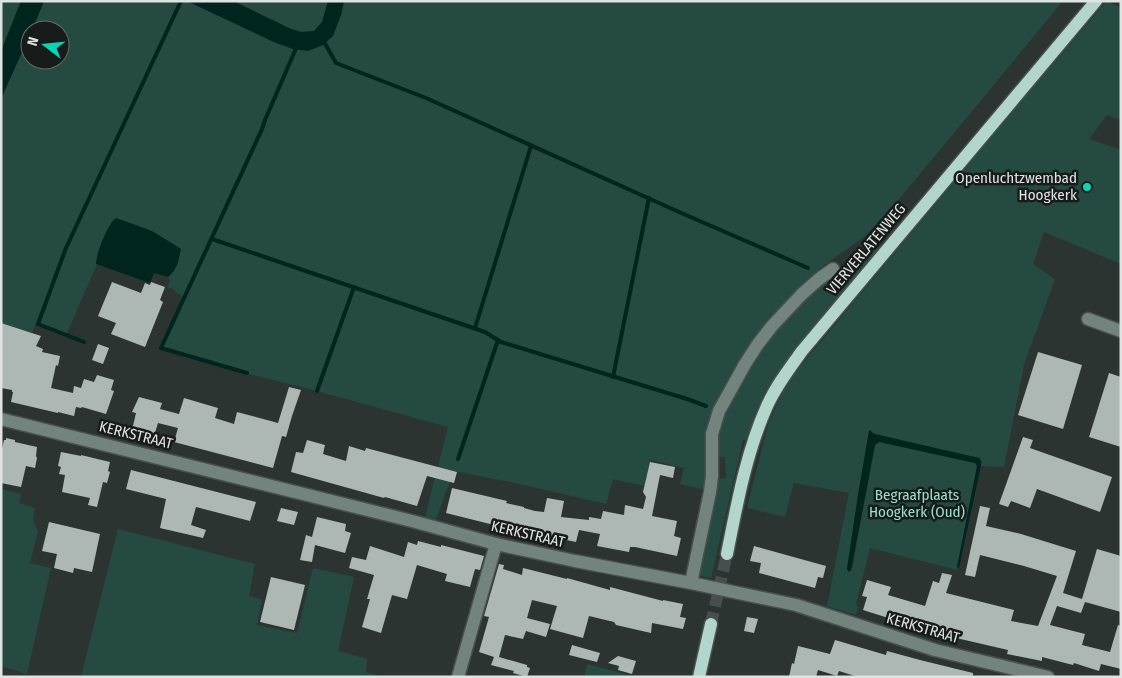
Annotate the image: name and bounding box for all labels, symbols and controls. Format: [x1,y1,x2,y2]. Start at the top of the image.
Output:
north arrow [20,20,70,70]
text: N [24,35,42,48]
place label: Openluchtzwembad Hoogkerk [955,169,1077,204]
marker: Openluchtzwembad Hoogkerk [1081,181,1093,193]
street label: VIERVERLATENWEG [823,200,909,298]
street label: KERKSTRAAT [97,417,175,453]
park label: Begraafplaats Hoogkerk (Oud) [869,486,965,521]
street label: KERKSTRAAT [489,517,567,551]
street label: KERKSTRAAT [884,609,962,647]

